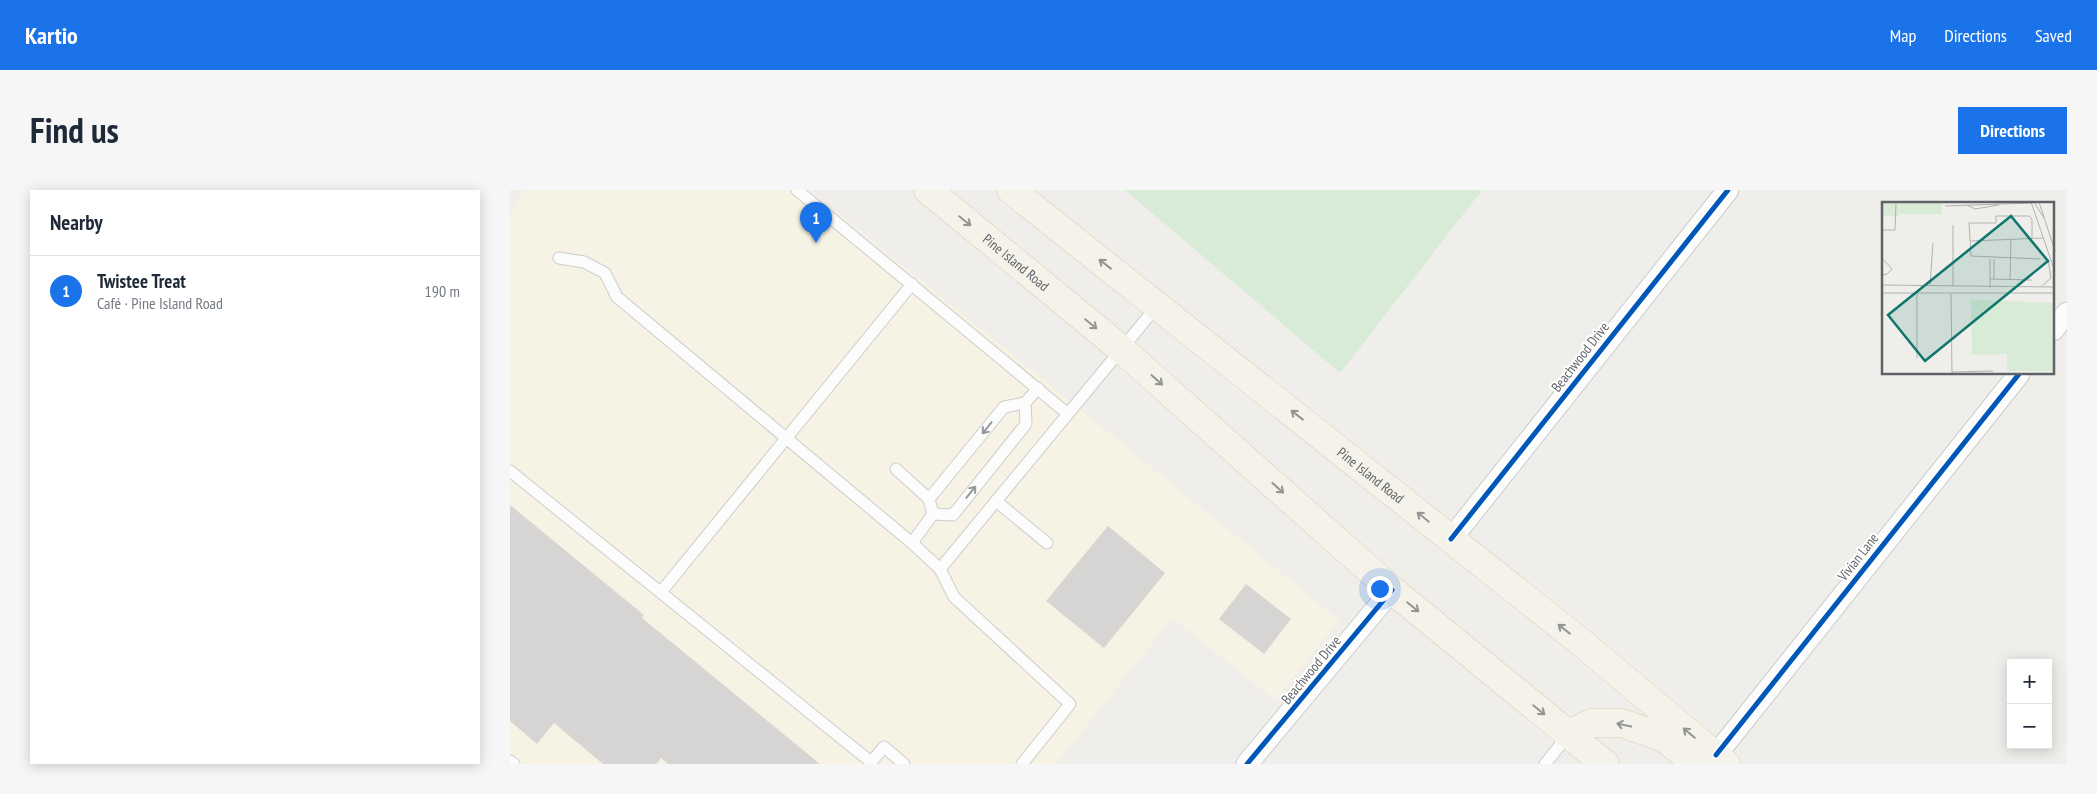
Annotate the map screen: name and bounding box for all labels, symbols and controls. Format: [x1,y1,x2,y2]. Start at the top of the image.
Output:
text: Kartio [25,20,78,51]
text: Map [1890,24,1916,47]
text: Directions [1944,24,2007,47]
text: Saved [2035,24,2072,47]
text: Find us [30,107,119,153]
button: Directions [1958,107,2067,154]
pin: 1 [800,202,832,243]
inset map [1882,202,2054,375]
text: Nearby [50,209,103,236]
one-way arrow [959,215,972,227]
street label: Pine Island Road [979,230,1053,295]
one-way arrow [1099,259,1112,270]
text: Twistee Treat [97,269,186,293]
text: 1 [62,281,70,301]
text: 190 m [425,281,460,301]
text: Café · Pine Island Road [97,293,223,313]
street label: Beachwood Drive [1547,318,1613,396]
one-way arrow [1084,319,1097,330]
one-way arrow [1150,375,1163,386]
one-way arrow [1290,410,1303,421]
one-way arrow [981,421,992,434]
street label: Pine Island Road [1334,443,1408,507]
one-way arrow [1271,483,1284,494]
one-way arrow [965,486,976,499]
one-way arrow [1417,511,1430,522]
street label: Vivian Lane [1833,529,1882,585]
your location [1367,576,1393,602]
one-way arrow [1406,602,1419,613]
one-way arrow [1558,623,1571,634]
street label: Beachwood Drive [1277,632,1345,708]
map controls [2007,659,2052,749]
button: + [2007,659,2052,704]
one-way arrow [1532,704,1545,715]
button: − [2007,704,2052,749]
one-way arrow [1616,719,1632,729]
one-way arrow [1683,727,1696,738]

